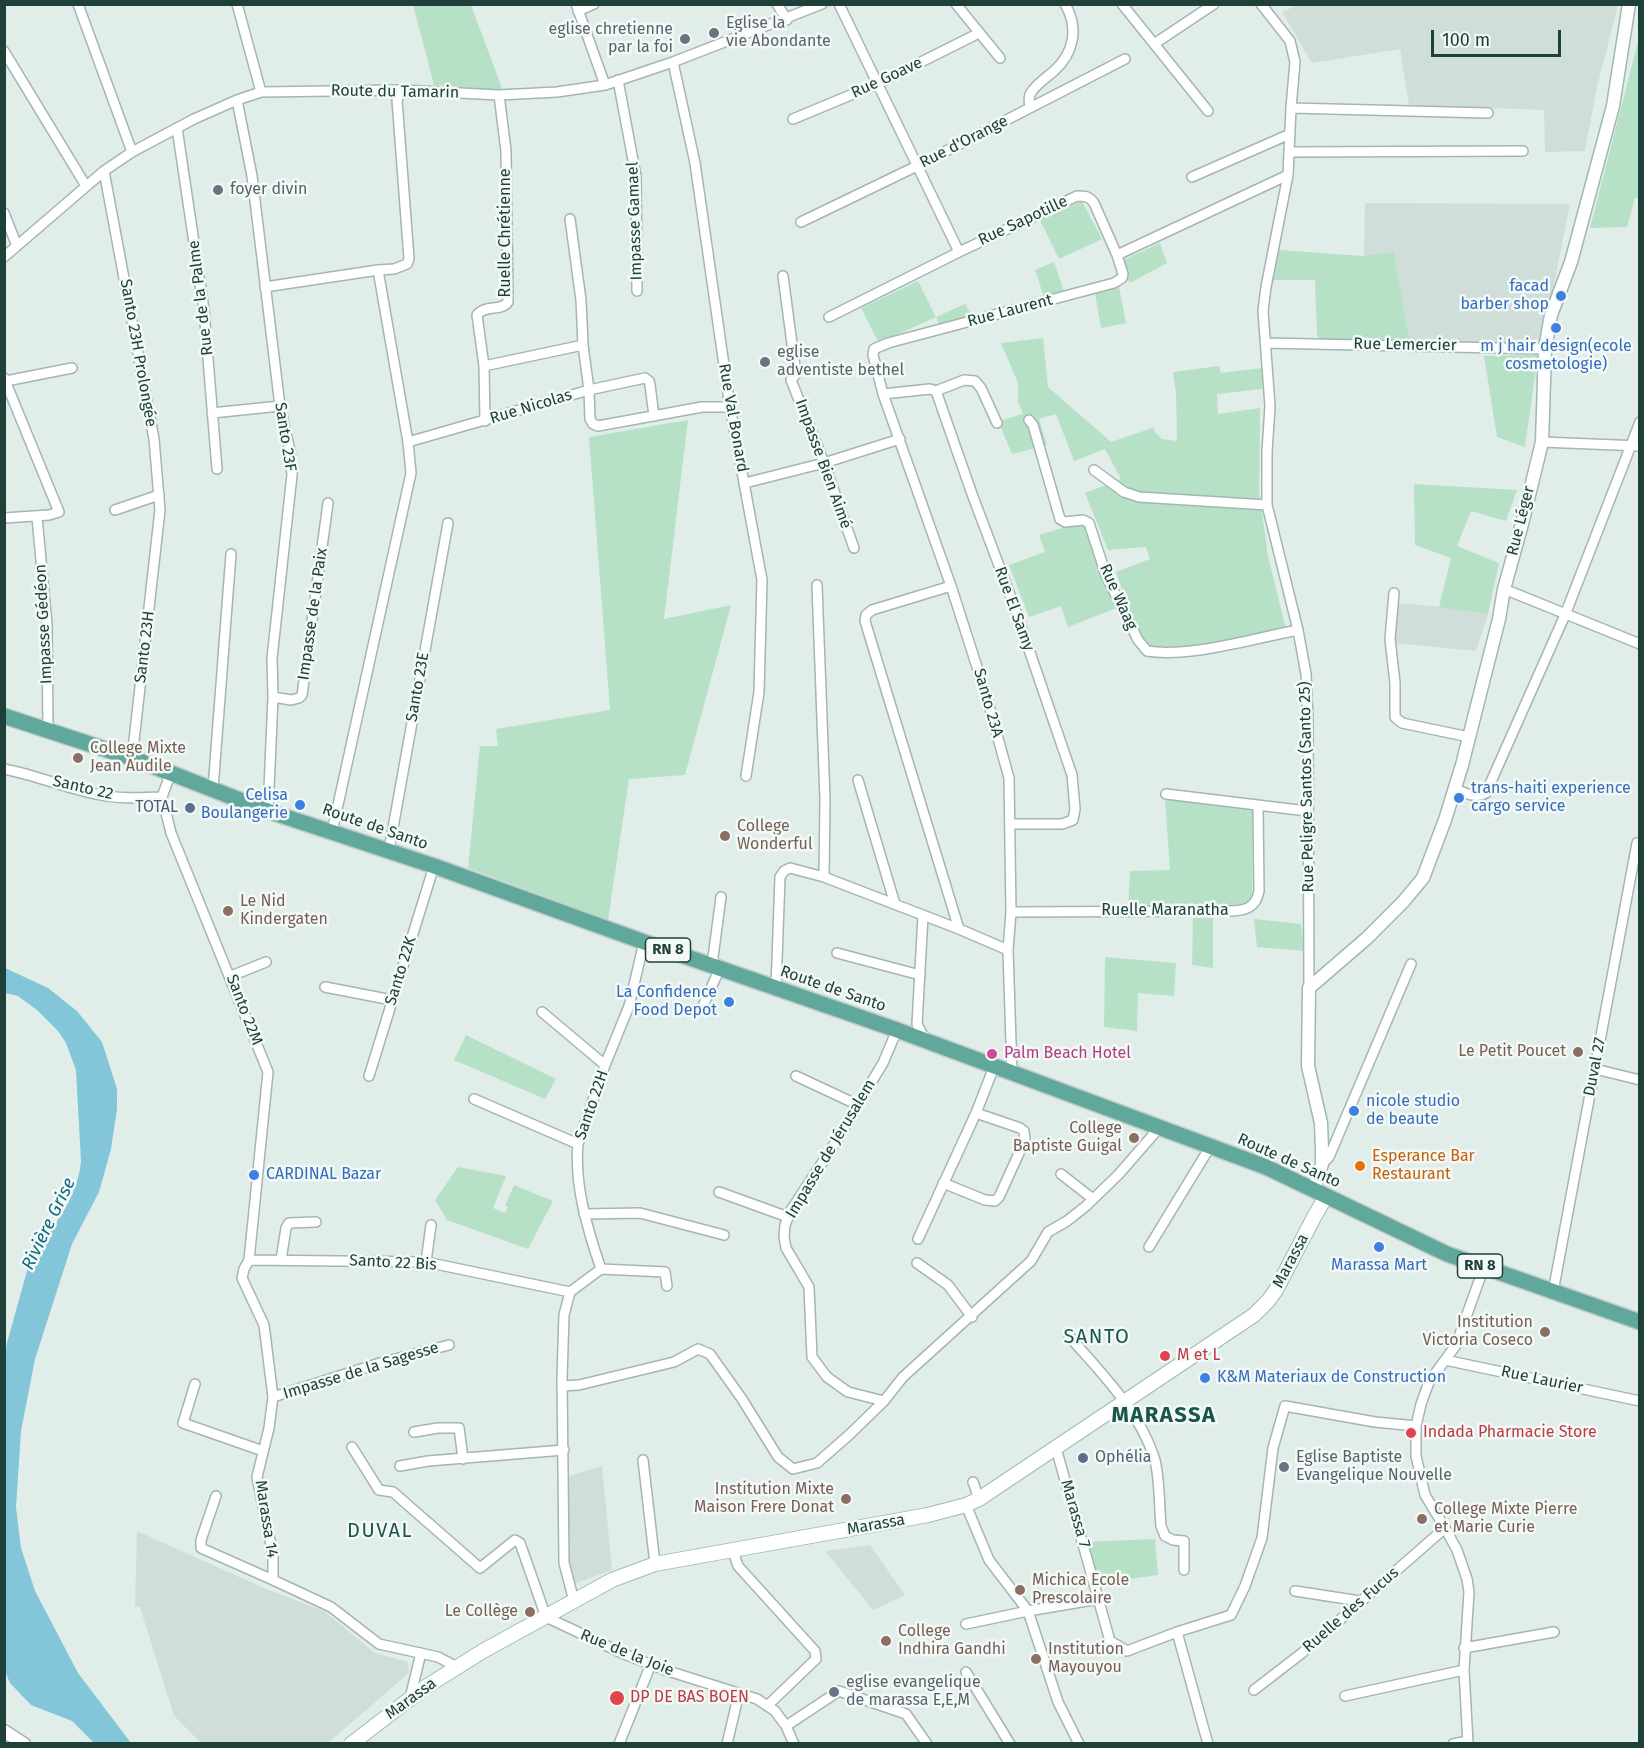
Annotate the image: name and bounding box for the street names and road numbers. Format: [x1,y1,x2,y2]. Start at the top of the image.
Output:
street label: Rue Goave [848,53,926,103]
street label: Route du Tamarin [331,81,459,103]
street label: Rue d'Orange [917,112,1011,172]
street label: Impasse Gamael [623,161,647,281]
street label: Ruelle Chrétienne [496,168,516,298]
street label: Rue Sapotille [975,192,1071,250]
street label: Rue de la Palme [184,239,218,357]
street label: Santo 23H Prolongée [116,278,160,428]
street label: Rue Laurent [965,290,1055,332]
street label: Rue Lemercier [1353,334,1457,356]
street label: Rue Val Bonard [714,362,752,474]
street label: Rue Nicolas [488,385,574,429]
street label: Impasse Bien Aimé [791,396,855,532]
street label: Santo 23F [270,401,300,473]
street label: Rue Léger [1503,484,1539,558]
street label: Impasse de la Paix [294,547,332,681]
street label: Rue Waag [1095,561,1141,633]
street label: Impasse Gédéon [31,564,57,684]
street label: Rue El Samy [990,564,1038,654]
street label: Santo 23H [131,610,159,684]
street label: Santo 23E [402,651,434,723]
street label: Santo 23A [969,666,1007,740]
street label: Rue Peligre Santos (Santo 25) [1296,681,1318,893]
street label: Santo 22 [51,772,115,804]
street label: Route de Santo [319,800,431,854]
street label: Ruelle Maranatha [1101,901,1229,921]
street label: Santo 22K [381,934,421,1008]
road number: RN 8 [646,938,690,962]
street label: Route de Santo [777,962,889,1016]
street label: Santo 22M [222,972,266,1048]
street label: Duval 27 [1580,1036,1610,1098]
street label: Santo 22H [571,1068,613,1142]
street label: Impasse de Jérusalem [782,1076,880,1222]
street label: Route de Santo [1234,1130,1344,1192]
street label: Marassa [1269,1231,1313,1291]
street label: Santo 22 Bis [349,1251,437,1275]
road number: RN 8 [1458,1254,1502,1278]
street label: Impasse de la Sagesse [281,1338,441,1404]
street label: Rue Laurier [1499,1362,1585,1398]
street label: Marassa 7 [1056,1478,1094,1550]
street label: Marassa 14 [250,1479,282,1559]
street label: Marassa [845,1510,907,1540]
street label: Ruelle des Fucus [1299,1563,1403,1657]
street label: Rue de la Joie [577,1625,677,1681]
street label: Marassa [382,1674,440,1724]

